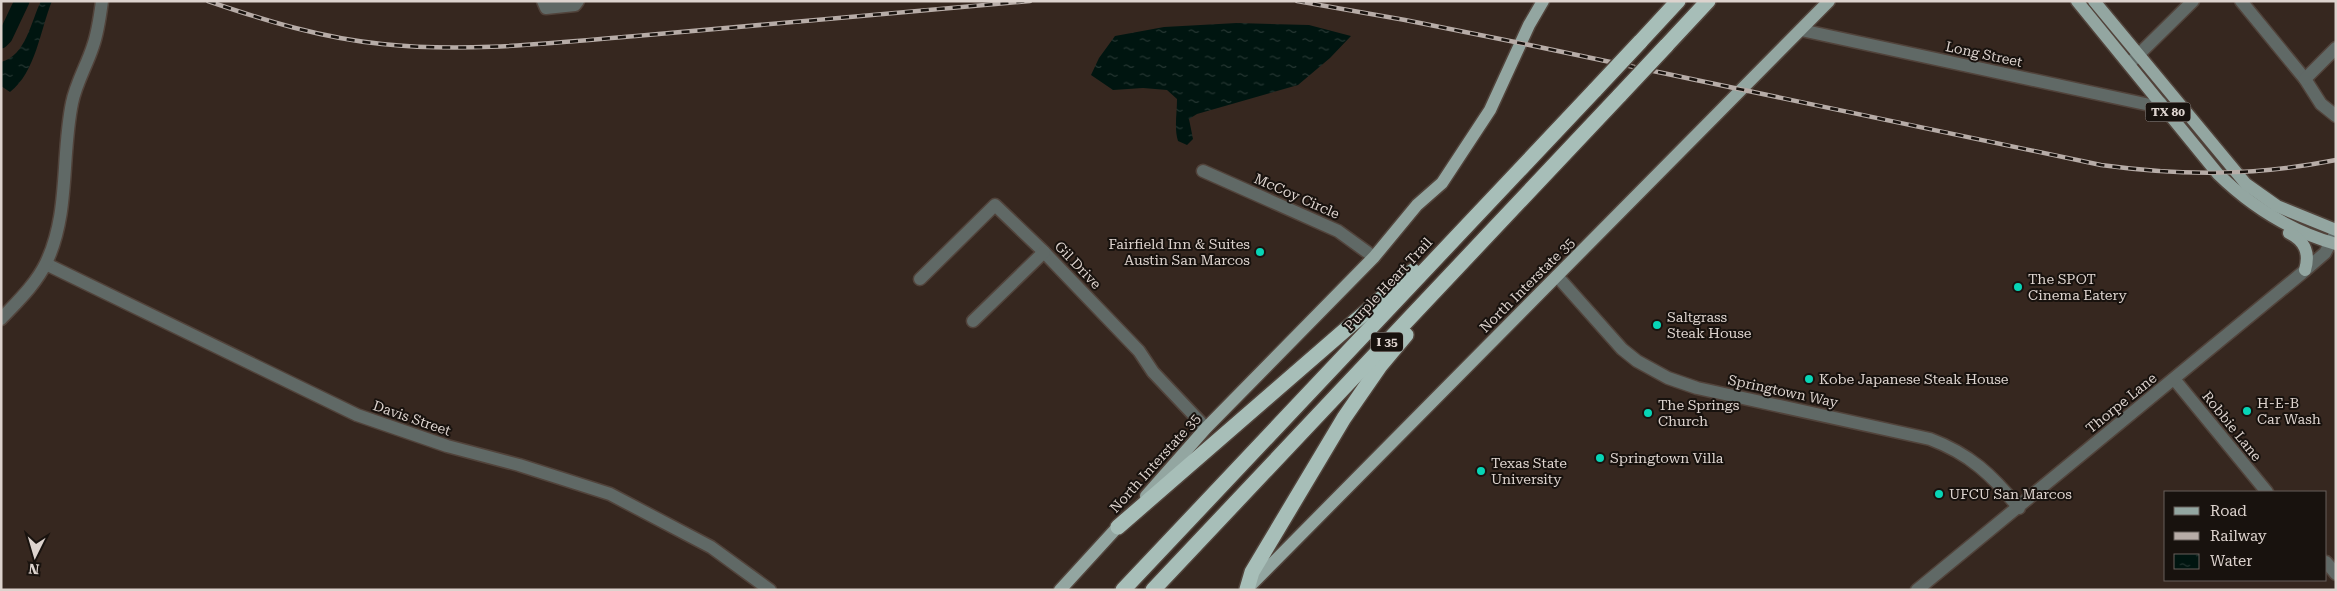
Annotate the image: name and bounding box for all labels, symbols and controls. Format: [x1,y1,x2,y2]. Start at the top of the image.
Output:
street label: Long Street [1944,38,2024,70]
road number: TX 80 [2146,102,2190,121]
street label: McCoy Circle [1252,170,1342,222]
street label: Purple Heart Trail [1341,234,1436,334]
street label: North Interstate 35 [1476,234,1578,336]
place label: Fairfield Inn & Suites Austin San Marcos [1109,236,1250,268]
street label: Gil Drive [1052,238,1105,292]
marker: Fairfield Inn & Suites Austin San Marcos [1254,246,1266,258]
place label: The SPOT Cinema Eatery [2028,271,2128,303]
marker: The SPOT Cinema Eatery [2012,281,2024,293]
place label: Saltgrass Steak House [1667,309,1752,341]
marker: Saltgrass Steak House [1651,319,1663,331]
road number: I 35 [1371,332,1403,352]
street label: Thorpe Lane [2082,369,2160,436]
place label: Kobe Japanese Steak House [1819,371,2009,387]
street label: Springtown Way [1727,372,1840,411]
marker: Kobe Japanese Steak House [1803,373,1815,385]
street label: Robbie Lane [2199,388,2265,464]
place label: H-E-B Car Wash [2257,395,2321,427]
street label: Davis Street [371,397,453,439]
place label: The Springs Church [1658,397,1740,429]
marker: H-E-B Car Wash [2241,405,2253,417]
marker: The Springs Church [1642,407,1654,419]
street label: North Interstate 35 [1106,410,1204,516]
place label: Springtown Villa [1610,450,1724,466]
marker: Springtown Villa [1594,452,1606,464]
place label: Texas State University [1491,455,1567,487]
marker: Texas State University [1475,465,1487,477]
place label: UFCU San Marcos [1949,486,2072,502]
marker: UFCU San Marcos [1933,488,1945,500]
legend [2164,491,2327,581]
text: Road [2210,502,2247,520]
text: Railway [2210,527,2267,545]
north arrow [10,531,60,581]
text: Water [2210,552,2252,570]
text: N [28,560,40,577]

